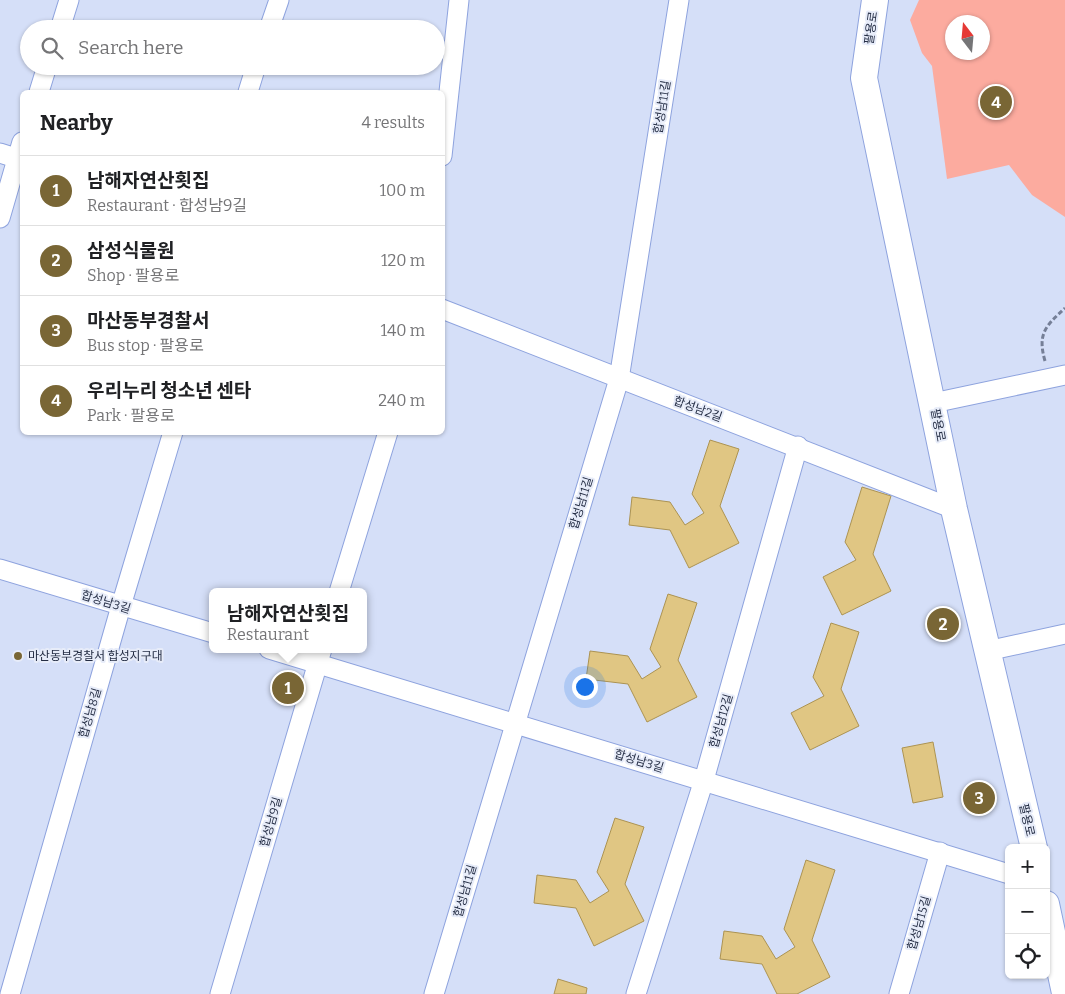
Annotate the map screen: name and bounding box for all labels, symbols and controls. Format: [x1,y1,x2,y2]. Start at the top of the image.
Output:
street label: 팔용로 [862,11,880,45]
north arrow [945,15,990,60]
search box [20,20,445,75]
icon: search [38,34,66,62]
text: Search here [78,36,183,59]
street label: 합성남11길 [651,79,673,135]
pin: 4 [980,83,1012,121]
text: Nearby [40,110,113,136]
text: 4 results [362,113,425,132]
text: 남해자연산횟집 [87,169,209,192]
text: 1 [53,181,59,200]
text: 100 m [380,181,425,200]
text: Restaurant · 합성남9길 [87,196,247,215]
text: 삼성식물원 [87,239,174,262]
text: 2 [51,251,61,270]
text: 120 m [381,251,425,270]
text: Shop · 팔용로 [87,266,179,285]
text: 마산동부경찰서 [87,309,209,332]
text: 3 [51,321,61,340]
text: 140 m [380,321,425,340]
text: Bus stop · 팔용로 [87,336,204,355]
text: 우리누리 청소년 센타 [87,379,251,402]
text: 4 [51,391,61,410]
text: 240 m [378,391,425,410]
street label: 합성남2길 [672,394,724,424]
text: Park · 팔용로 [87,406,175,425]
street label: 팔용로 [928,407,948,443]
street label: 합성남11길 [566,475,596,531]
street label: 합성남3길 [80,588,132,616]
popup [209,588,367,653]
text: 남해자연산횟집 [227,602,349,625]
pin: 2 [927,605,959,643]
text: Restaurant [227,625,309,644]
place label: 마산동부경찰서 합성지구대 [28,649,163,663]
marker: 마산동부경찰서 합성지구대 [12,650,24,662]
pin: 1 [272,669,304,707]
your location [572,674,598,700]
street label: 합성남8길 [76,686,104,740]
street label: 합성남12길 [707,692,735,750]
street label: 합성남3길 [613,747,665,775]
pin: 3 [963,779,995,817]
street label: 합성남9길 [257,795,285,849]
street label: 팔용로 [1016,802,1038,838]
map controls [1005,844,1050,979]
button: + [1005,844,1050,889]
street label: 합성남11길 [451,863,479,919]
button: − [1005,889,1050,934]
street label: 합성남15길 [905,894,933,952]
button: locate [1005,934,1050,979]

